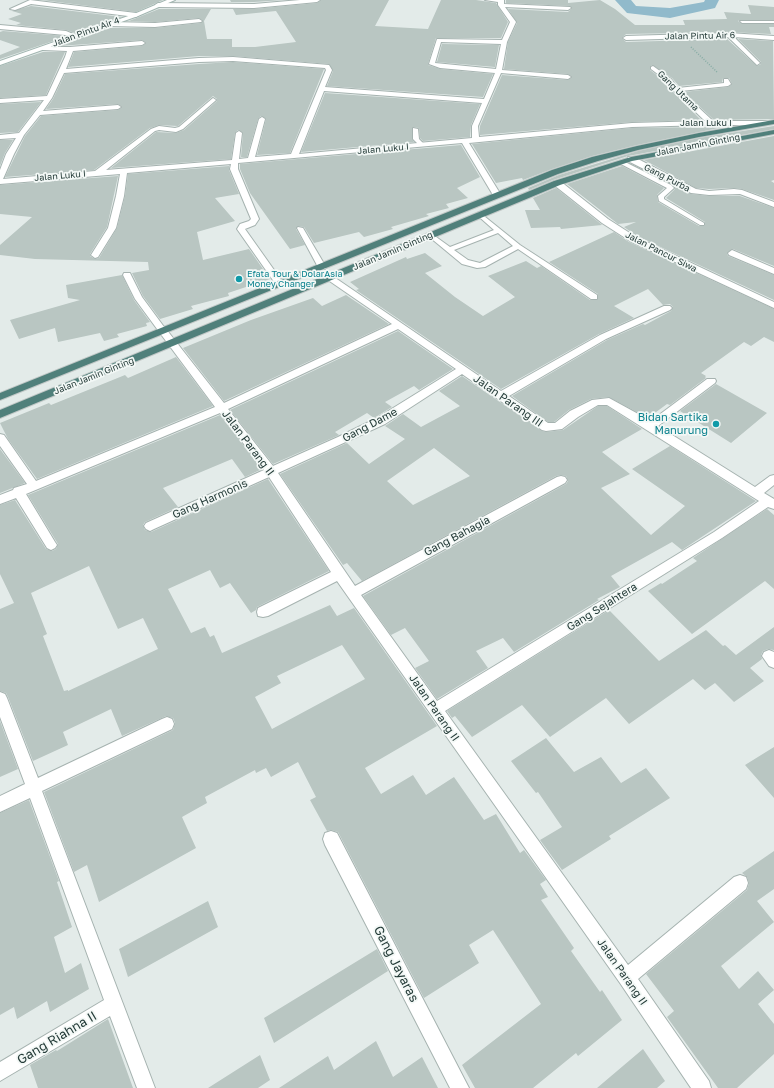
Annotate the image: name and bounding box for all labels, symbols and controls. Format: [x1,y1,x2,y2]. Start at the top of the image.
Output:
street label: Jalan Pintu Air 4 [51,15,121,49]
street label: Jalan Pintu Air 6 [665,30,735,42]
street label: Gang Utama [655,69,701,113]
street label: Jalan Luku I [680,118,732,128]
street label: Jalan Jamin Ginting [655,132,741,158]
street label: Jalan Luku I [357,141,409,157]
street label: Gang Purba [642,162,692,194]
street label: Jalan Luku I [34,168,86,184]
street label: Jalan Jamin Ginting [352,229,434,273]
street label: Jalan Pancur Siwa [623,229,699,275]
place label: Efata Tour & DolarAsia Money Changer [247,269,343,290]
marker: Efata Tour & DolarAsia Money Changer [234,274,244,284]
street label: Jalan Jamin Ginting [52,355,136,397]
street label: Jalan Parang III [471,372,545,430]
street label: Gang Dame [340,405,400,445]
street label: Jalan Parang II [219,408,277,478]
place label: Bidan Sartika Manurung [638,411,708,437]
marker: Bidan Sartika Manurung [711,419,721,429]
street label: Gang Harmonis [170,476,250,522]
street label: Gang Bahagia [422,513,492,559]
street label: Gang Sejahtera [564,580,640,634]
street label: Jalan Parang II [406,672,462,744]
street label: Gang Jayaras [370,923,422,1005]
street label: Jalan Parang II [594,936,650,1008]
street label: Gang Riahna II [14,1008,100,1068]

